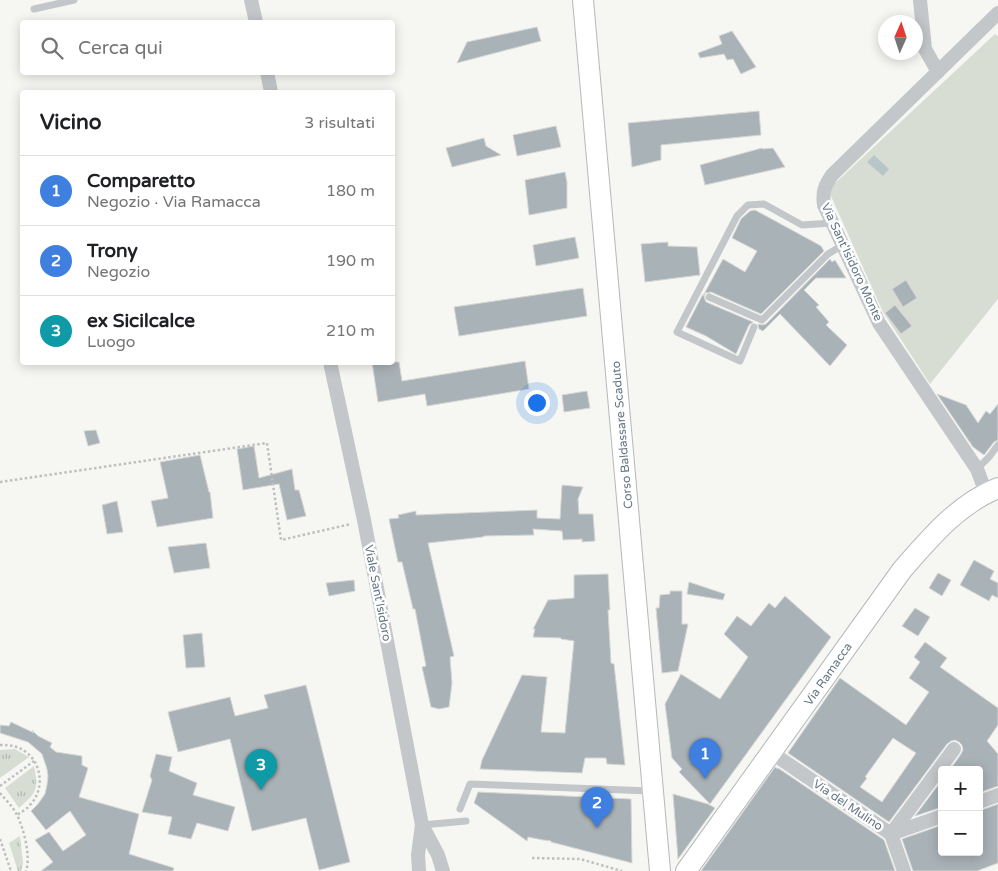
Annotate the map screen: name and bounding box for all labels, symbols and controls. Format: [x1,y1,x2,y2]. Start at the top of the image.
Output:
north arrow [878,15,923,60]
search box [20,20,395,75]
icon: search [38,34,66,62]
text: Cerca qui [78,37,163,59]
text: Vicino [40,110,102,135]
text: 3 risultati [304,113,375,133]
text: Comparetto [87,170,195,192]
text: 1 [51,181,61,201]
text: 180 m [326,181,375,201]
text: Negozio · Via Ramacca [87,192,261,212]
street label: Via Sant'Isidoro Monte [818,201,886,323]
text: Trony [87,240,138,262]
text: 2 [51,251,61,271]
text: 190 m [326,251,375,271]
text: Negozio [87,262,150,282]
text: ex Sicilcalce [87,310,195,332]
text: 3 [51,321,61,341]
text: 210 m [326,321,375,341]
text: Luogo [87,332,136,352]
street label: Corso Baldassare Scaduto [609,360,635,510]
your location [524,390,550,416]
street label: Viale Sant'Isidoro [362,544,394,642]
street label: Via Ramacca [801,640,855,708]
pin: 1 [689,738,721,779]
pin: 3 [245,749,277,790]
map controls [938,766,983,856]
button: + [938,766,983,811]
street label: Via del Mulino [811,777,885,833]
pin: 2 [581,787,613,828]
button: − [938,811,983,856]

